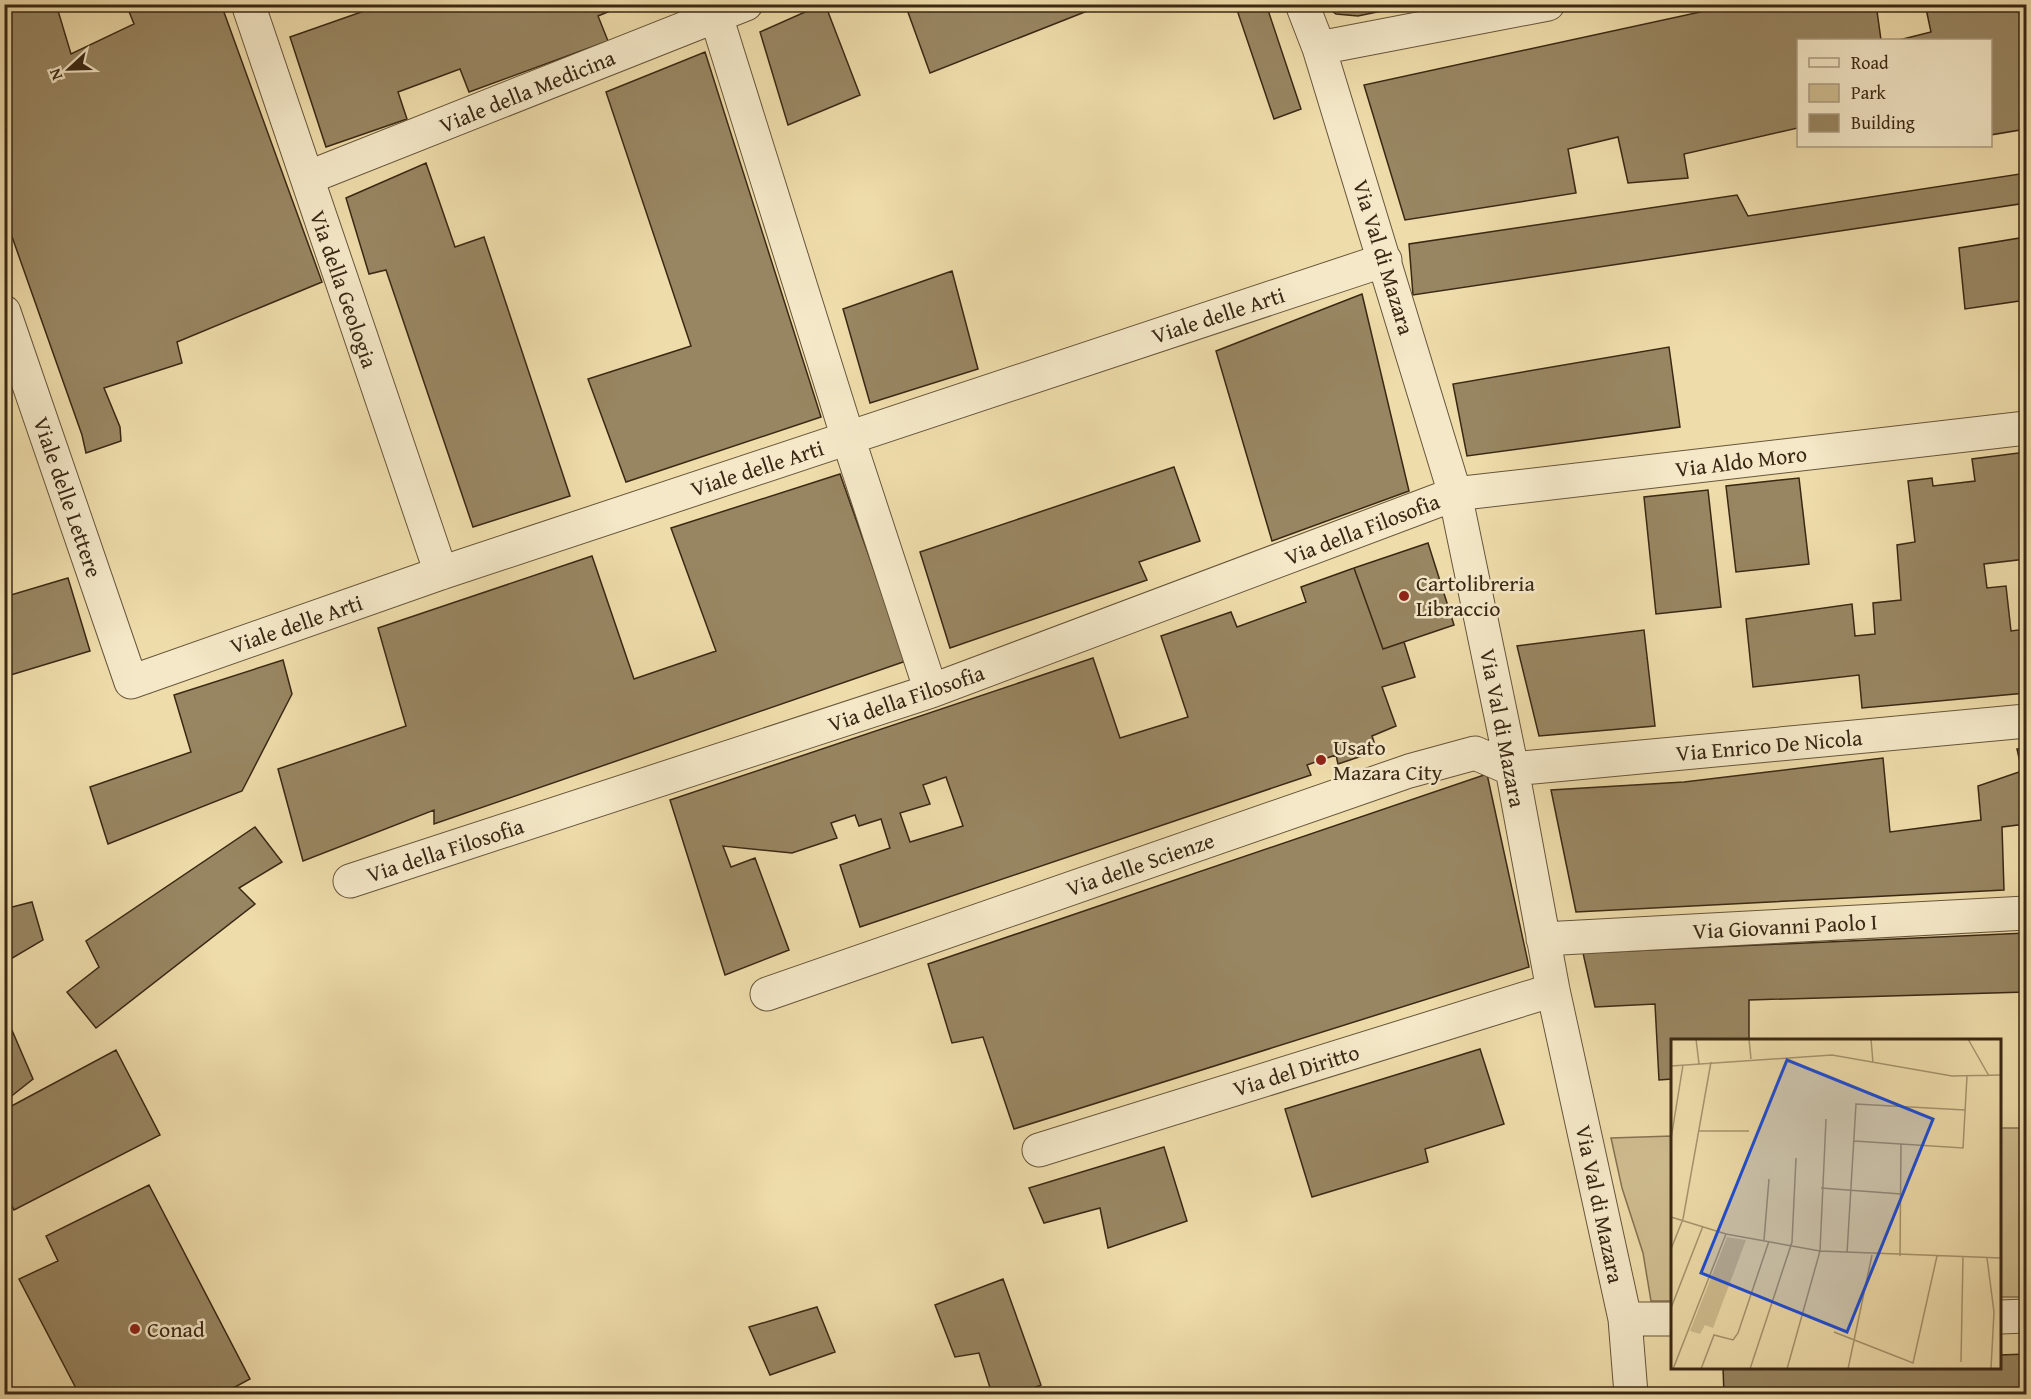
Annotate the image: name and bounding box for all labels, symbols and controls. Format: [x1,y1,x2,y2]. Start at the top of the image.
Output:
north arrow [39,39,99,99]
legend [1797,39,1992,147]
street label: Viale della Medicina [434,41,620,141]
text: Road [1851,49,1889,76]
text: N [42,65,68,84]
text: Park [1851,79,1887,106]
text: Building [1851,109,1915,136]
street label: Via Val di Mazara [1345,175,1423,339]
street label: Via della Geologia [302,206,386,373]
street label: Viale delle Arti [1147,278,1289,352]
street label: Viale delle Lettere [26,412,110,582]
street label: Viale delle Arti [686,431,828,505]
street label: Via Aldo Moro [1673,437,1809,485]
street label: Via della Filosofia [1280,485,1445,573]
place label: Cartolibreria Libraccio [1416,567,1535,624]
street label: Viale delle Arti [225,586,367,662]
marker: Cartolibreria Libraccio [1397,589,1411,603]
street label: Via Val di Mazara [1472,646,1534,811]
street label: Via della Filosofia [824,656,989,740]
street label: Via Enrico De Nicola [1674,721,1864,769]
place label: Usato Mazara City [1333,731,1442,788]
marker: Usato Mazara City [1314,753,1328,767]
street label: Via della Filosofia [362,809,528,890]
street label: Via delle Scienze [1062,824,1218,904]
street label: Via Giovanni Paolo I [1692,905,1878,947]
street label: Via del Diritto [1229,1036,1363,1104]
inset map [1671,1039,2001,1369]
street label: Via Val di Mazara [1568,1122,1632,1287]
place label: Conad [147,1313,205,1345]
marker: Conad [128,1322,142,1336]

